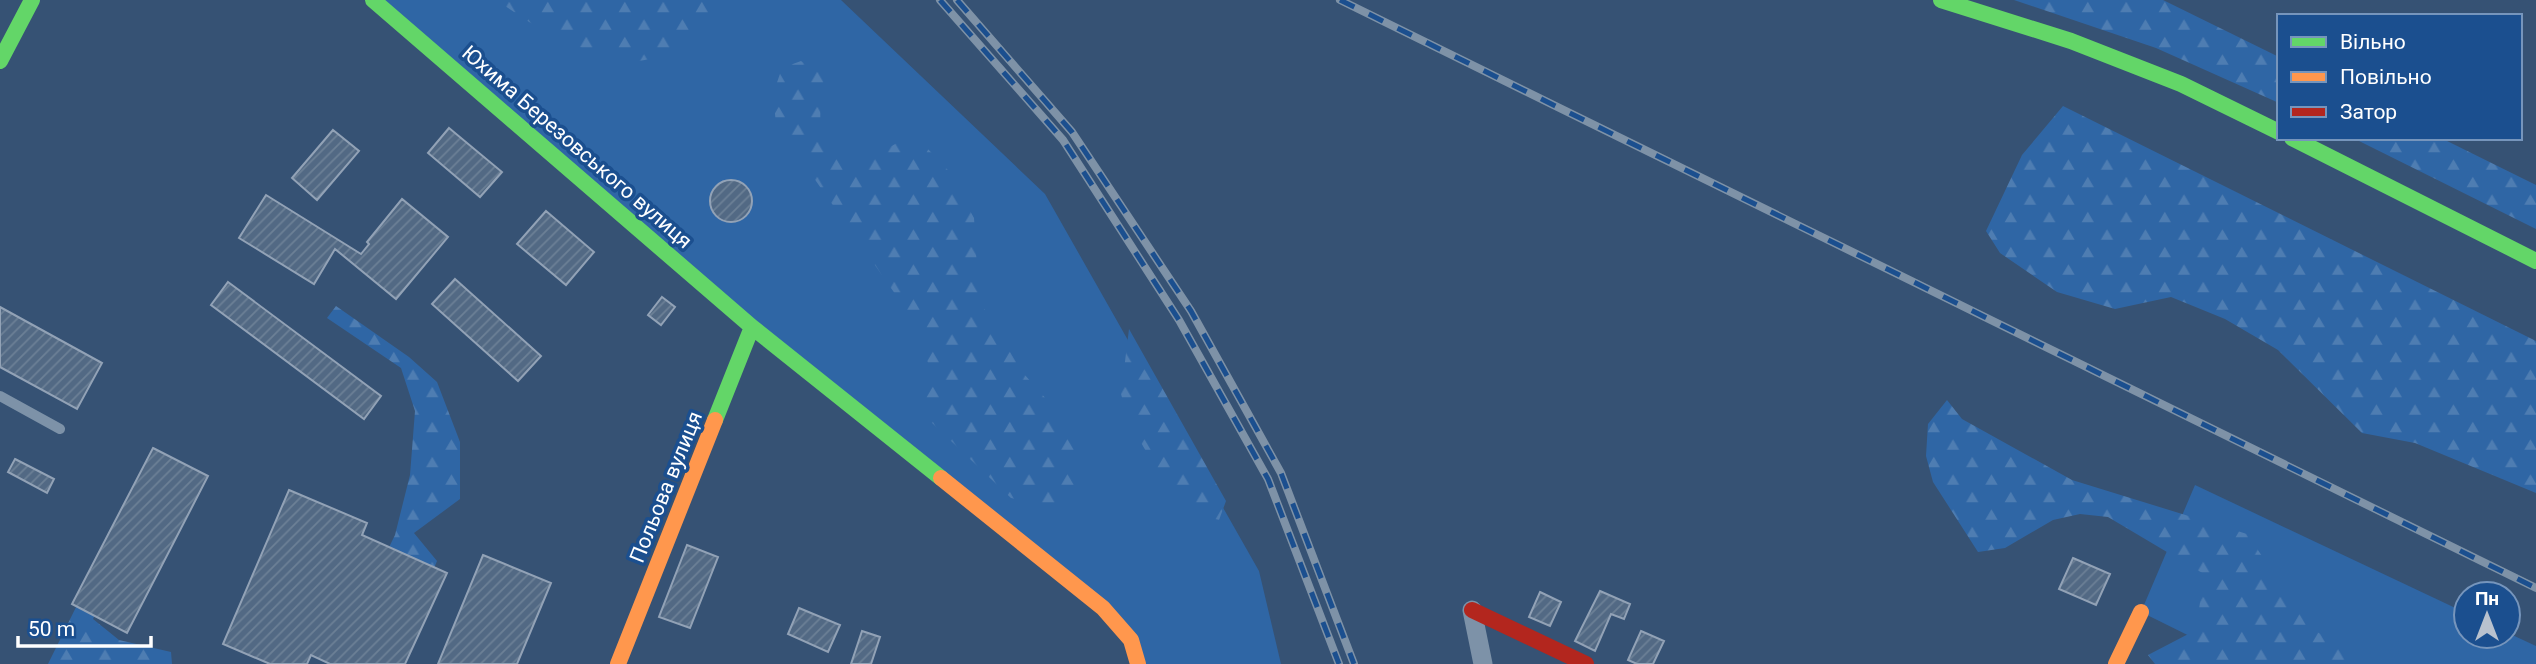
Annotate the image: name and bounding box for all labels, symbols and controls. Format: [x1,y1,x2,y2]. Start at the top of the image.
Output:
legend [2277,14,2522,140]
text: Вільно [2340,30,2406,54]
street label: Юхима Березовського вулиця [457,41,697,253]
text: Повільно [2340,65,2432,89]
text: Затор [2340,100,2397,124]
street label: Польова вулиця [625,408,707,566]
north arrow [2452,580,2522,650]
text: Пн [2475,587,2499,610]
scale bar [18,604,150,648]
text: 50 m [28,617,75,641]

